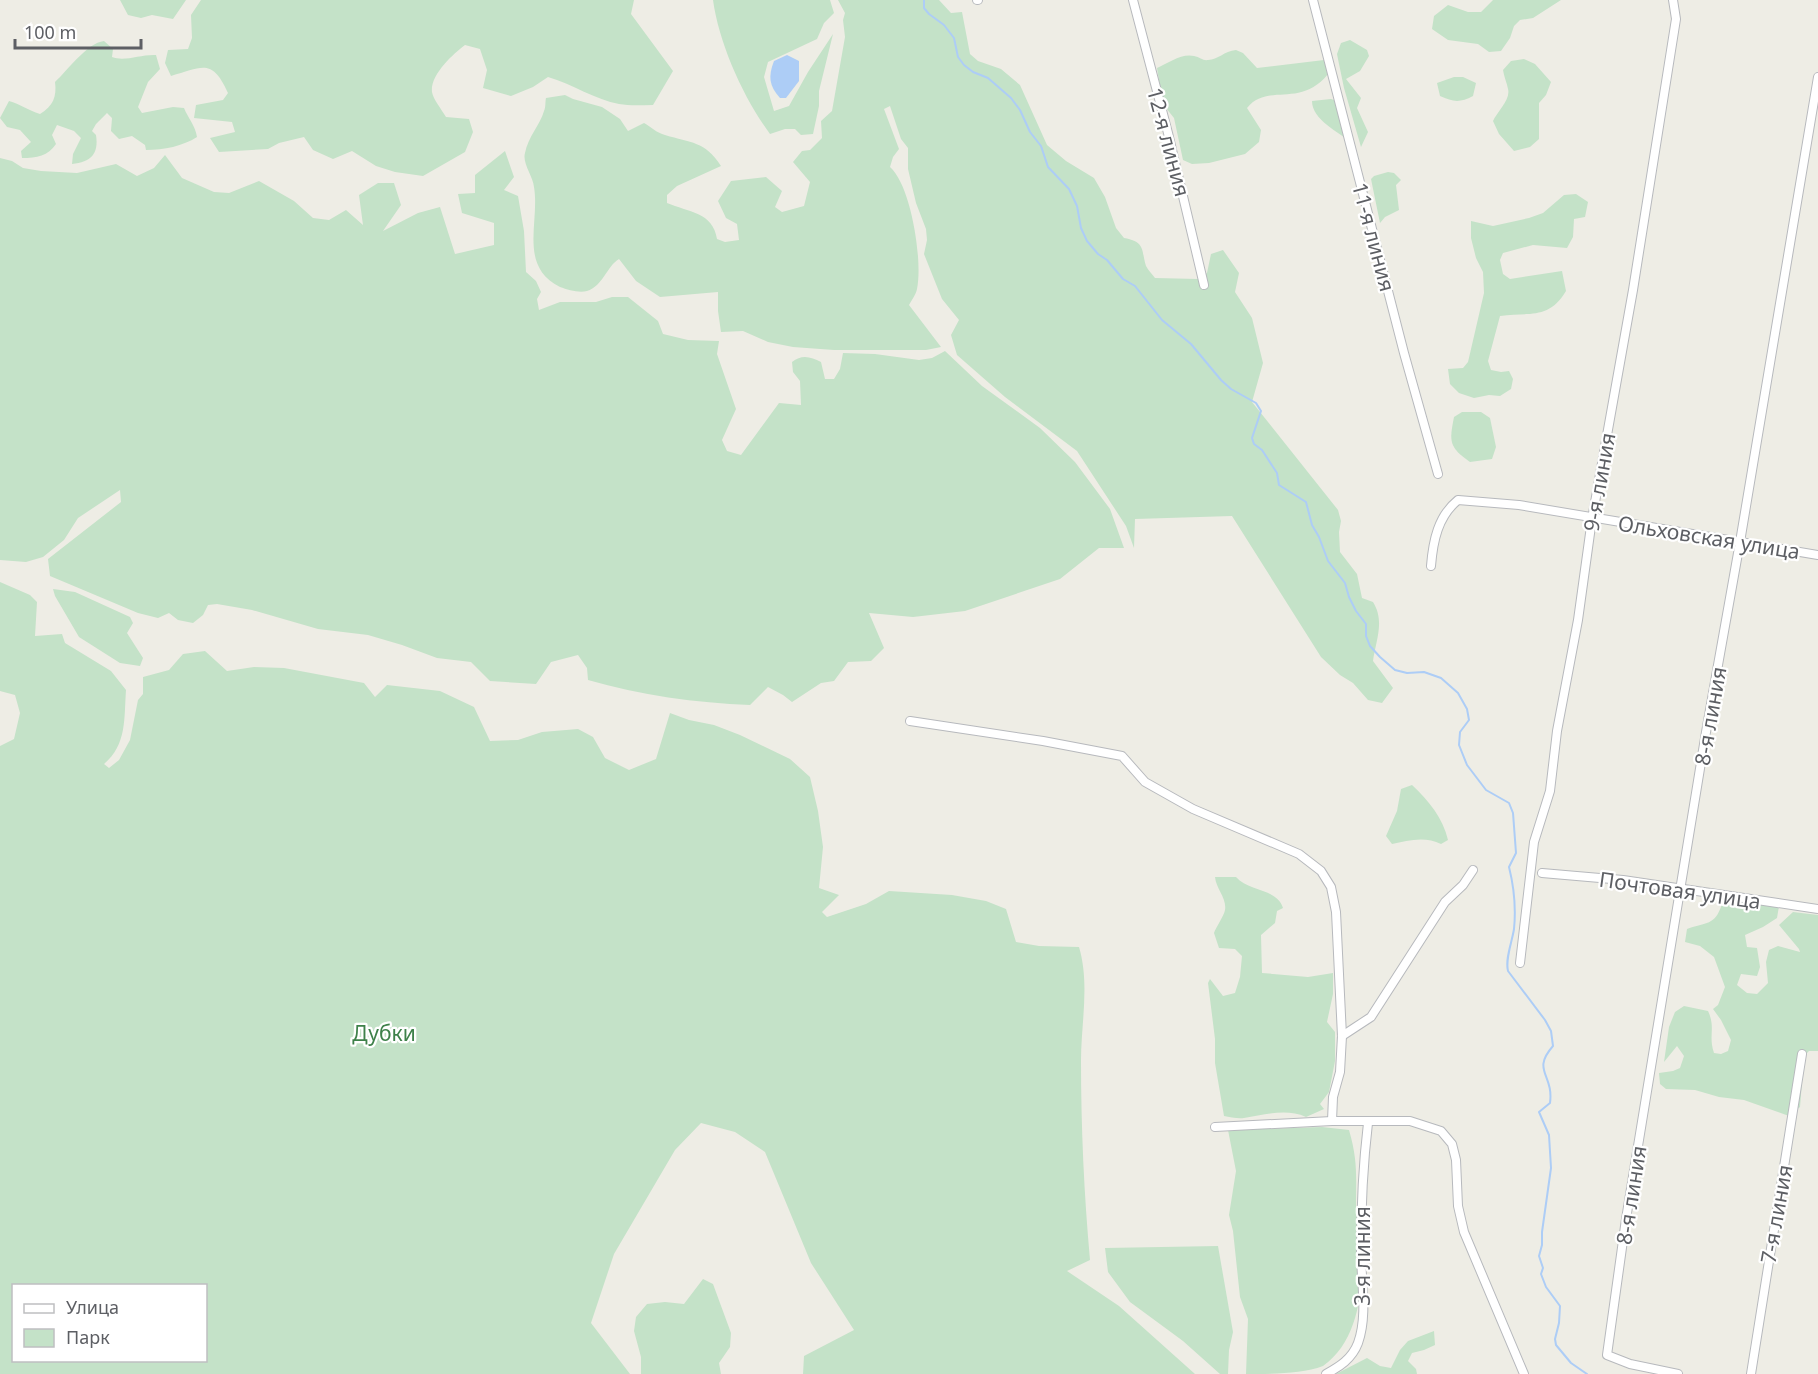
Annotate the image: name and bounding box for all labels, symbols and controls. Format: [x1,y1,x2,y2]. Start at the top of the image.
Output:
scale bar [15,12,141,50]
text: 100 m [24,20,76,44]
street label: 12-я линия [1141,84,1197,200]
street label: 11-я линия [1346,179,1402,295]
street label: 9-я линия [1577,430,1621,534]
street label: Ольховская улица [1616,509,1802,565]
street label: 8-я линия [1688,664,1732,768]
street label: Почтовая улица [1597,865,1763,915]
park label: Дубки [352,1019,416,1047]
street label: 8-я линия [1609,1144,1653,1246]
street label: 7-я линия [1754,1162,1798,1266]
street label: 3-я линия [1348,1206,1376,1306]
legend [12,1284,207,1362]
text: Улица [66,1295,119,1319]
text: Парк [66,1325,110,1349]

